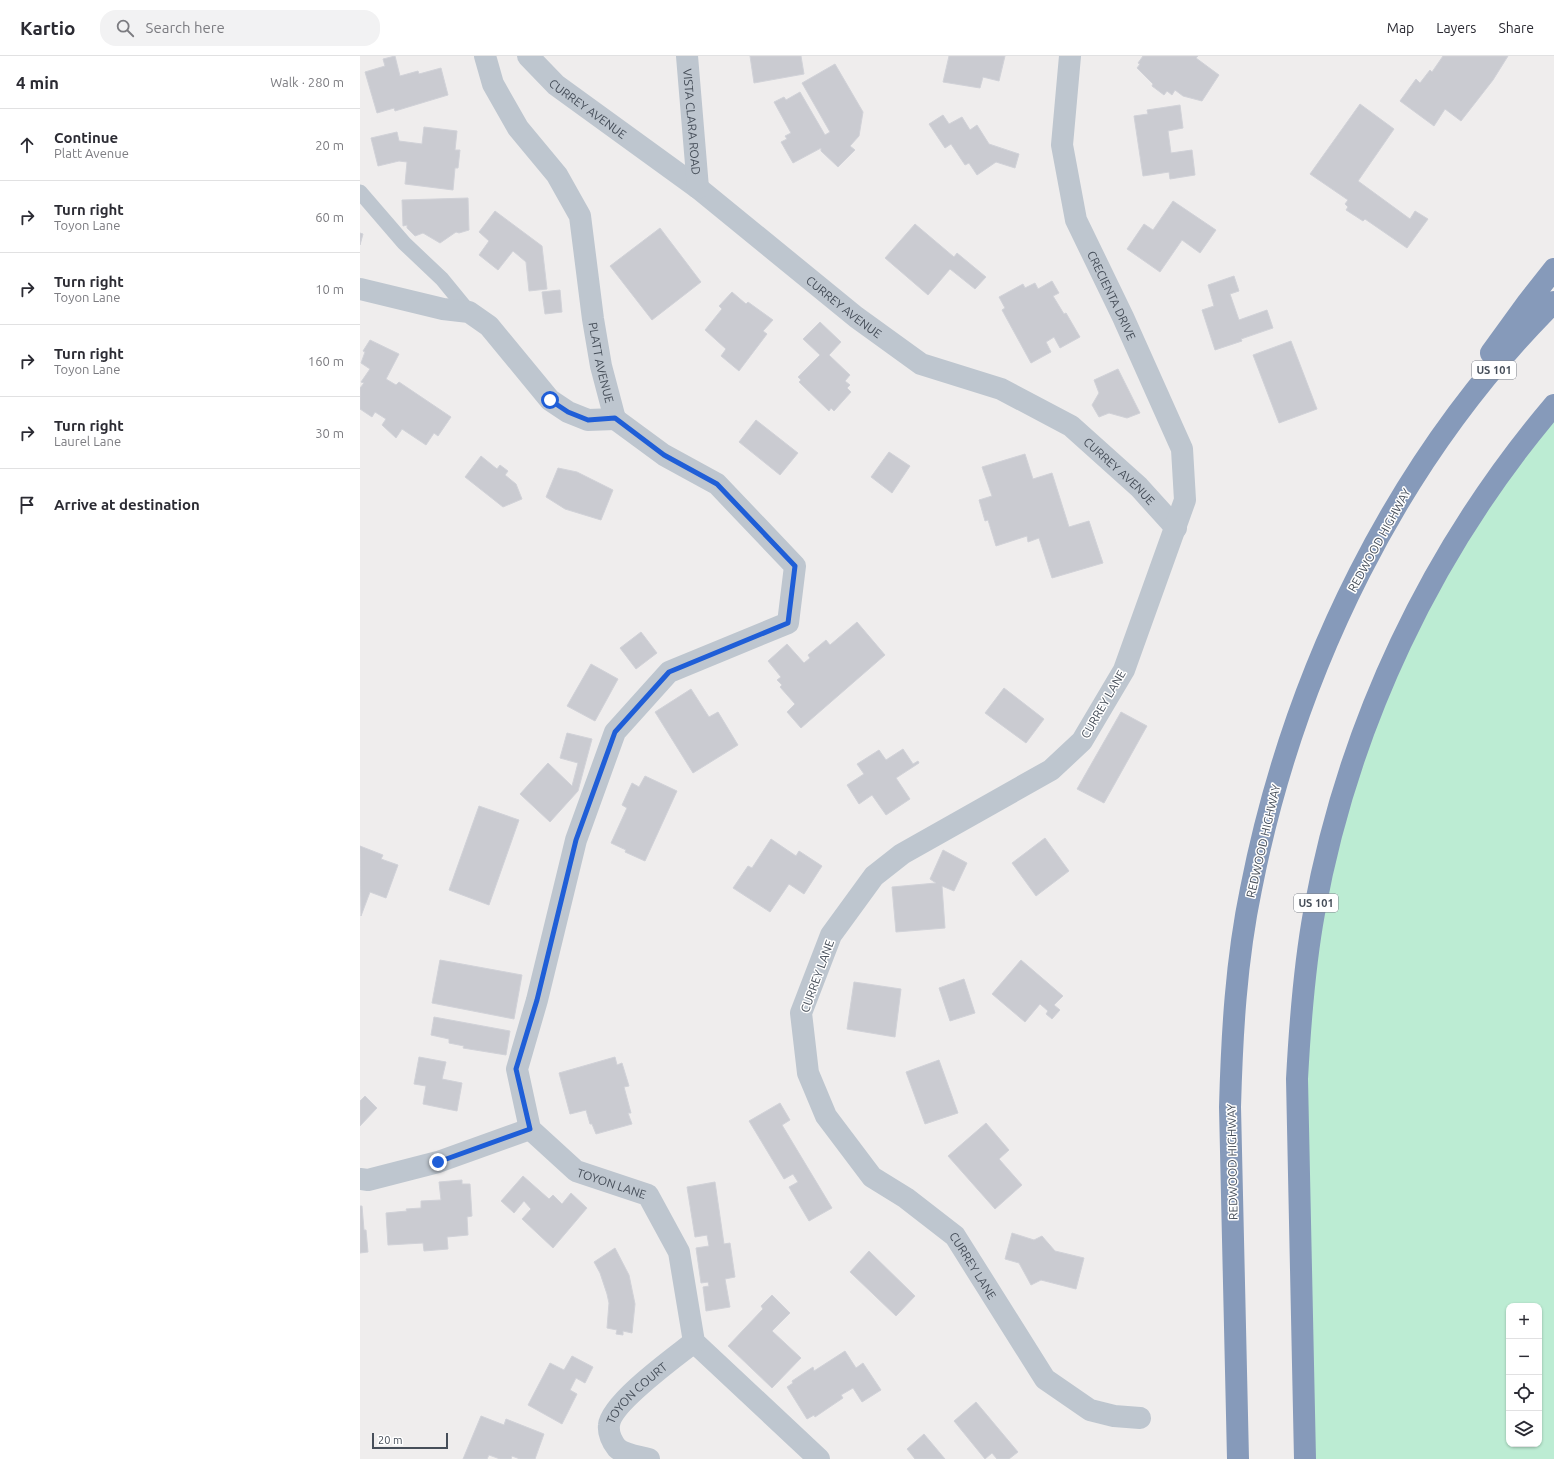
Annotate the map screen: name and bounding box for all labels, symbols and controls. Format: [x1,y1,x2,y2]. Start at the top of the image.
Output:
search box [100,10,380,46]
text: Kartio [20,17,76,39]
icon: search [114,17,136,39]
text: Search here [146,19,225,36]
text: Map [1387,20,1414,36]
text: Layers [1436,20,1476,36]
text: Share [1498,20,1534,36]
street label: VISTA CLARA ROAD [682,68,703,175]
text: 4 min [16,73,59,92]
text: Walk · 280 m [270,75,344,89]
street label: CURREY AVENUE [547,76,629,141]
text: Continue [54,129,118,146]
icon: ahead [16,134,38,156]
text: 20 m [315,138,344,152]
text: Platt Avenue [54,146,129,160]
text: Turn right [54,201,124,218]
icon: right [16,206,38,228]
text: 60 m [315,210,344,224]
text: Toyon Lane [54,218,120,232]
street label: CRECIENTA DRIVE [1085,248,1139,342]
text: Turn right [54,273,124,290]
street label: CURREY AVENUE [804,273,885,340]
icon: right [16,278,38,300]
text: 10 m [315,282,344,296]
text: Toyon Lane [54,290,120,304]
street label: PLATT AVENUE [587,321,617,404]
text: Turn right [54,345,124,362]
icon: right [16,350,38,372]
text: 160 m [308,354,344,368]
road number: US 101 [1472,361,1516,379]
text: Toyon Lane [54,362,120,376]
route start [541,391,559,409]
text: Turn right [54,417,124,434]
icon: right [16,422,38,444]
text: 30 m [315,426,344,440]
text: Laurel Lane [54,434,121,448]
street label: CURREY AVENUE [1082,435,1158,507]
street label: REDWOOD HIGHWAY [1345,486,1413,594]
icon: arrive [16,494,38,516]
text: Arrive at destination [54,496,200,513]
street label: CURREY LANE [1078,667,1128,740]
street label: REDWOOD HIGHWAY [1244,783,1282,899]
road number: US 101 [1294,894,1338,912]
street label: CURREY LANE [798,938,836,1014]
street label: REDWOOD HIGHWAY [1224,1104,1240,1220]
route end [429,1153,447,1171]
street label: TOYON LANE [575,1165,648,1201]
street label: CURREY LANE [948,1229,1000,1301]
map controls [1506,1303,1542,1447]
button: + [1506,1303,1542,1339]
button: − [1506,1339,1542,1375]
street label: TOYON COURT [603,1359,669,1425]
button: locate [1506,1375,1542,1411]
button: layers [1506,1411,1542,1447]
scale bar [372,1431,448,1450]
text: 20 m [378,1434,402,1446]

